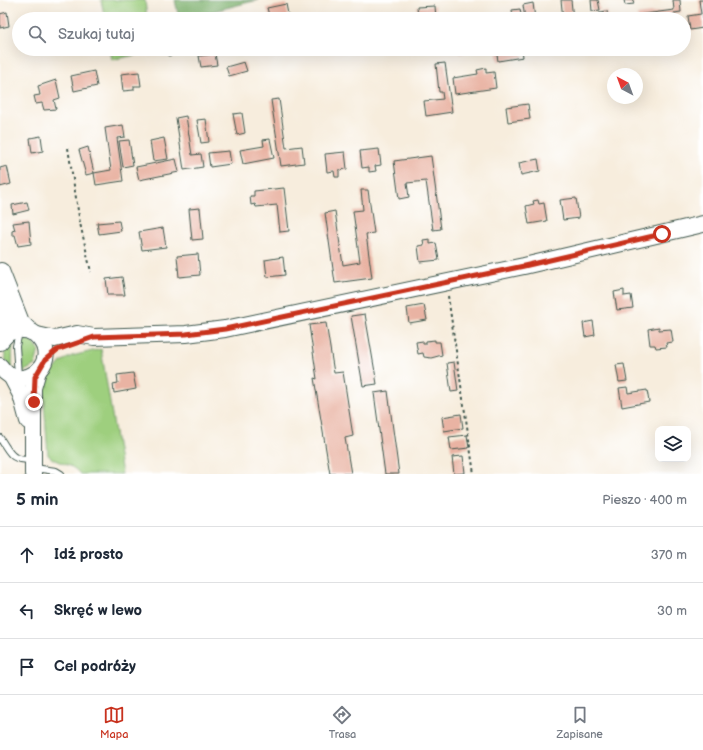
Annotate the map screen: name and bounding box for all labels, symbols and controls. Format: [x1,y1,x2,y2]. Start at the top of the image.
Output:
search box [12,12,691,56]
icon: search [26,23,48,45]
text: Szukaj tutaj [58,25,135,44]
north arrow [607,68,643,104]
route start [653,225,671,243]
route end [25,393,43,411]
map controls [655,426,691,462]
button: layers [655,426,691,462]
text: 5 min [16,490,59,510]
text: Pieszo · 400 m [602,492,687,508]
icon: ahead [16,544,38,566]
text: Idź prosto [54,545,123,564]
text: 370 m [651,547,687,563]
icon: left [16,600,38,622]
text: Skręć w lewo [54,601,142,620]
text: 30 m [657,603,687,619]
icon: arrive [16,656,38,678]
text: Cel podróży [54,657,136,676]
tab: Mapa [100,704,128,741]
tab: Trasa [329,704,356,741]
tab: Zapisane [557,704,603,741]

